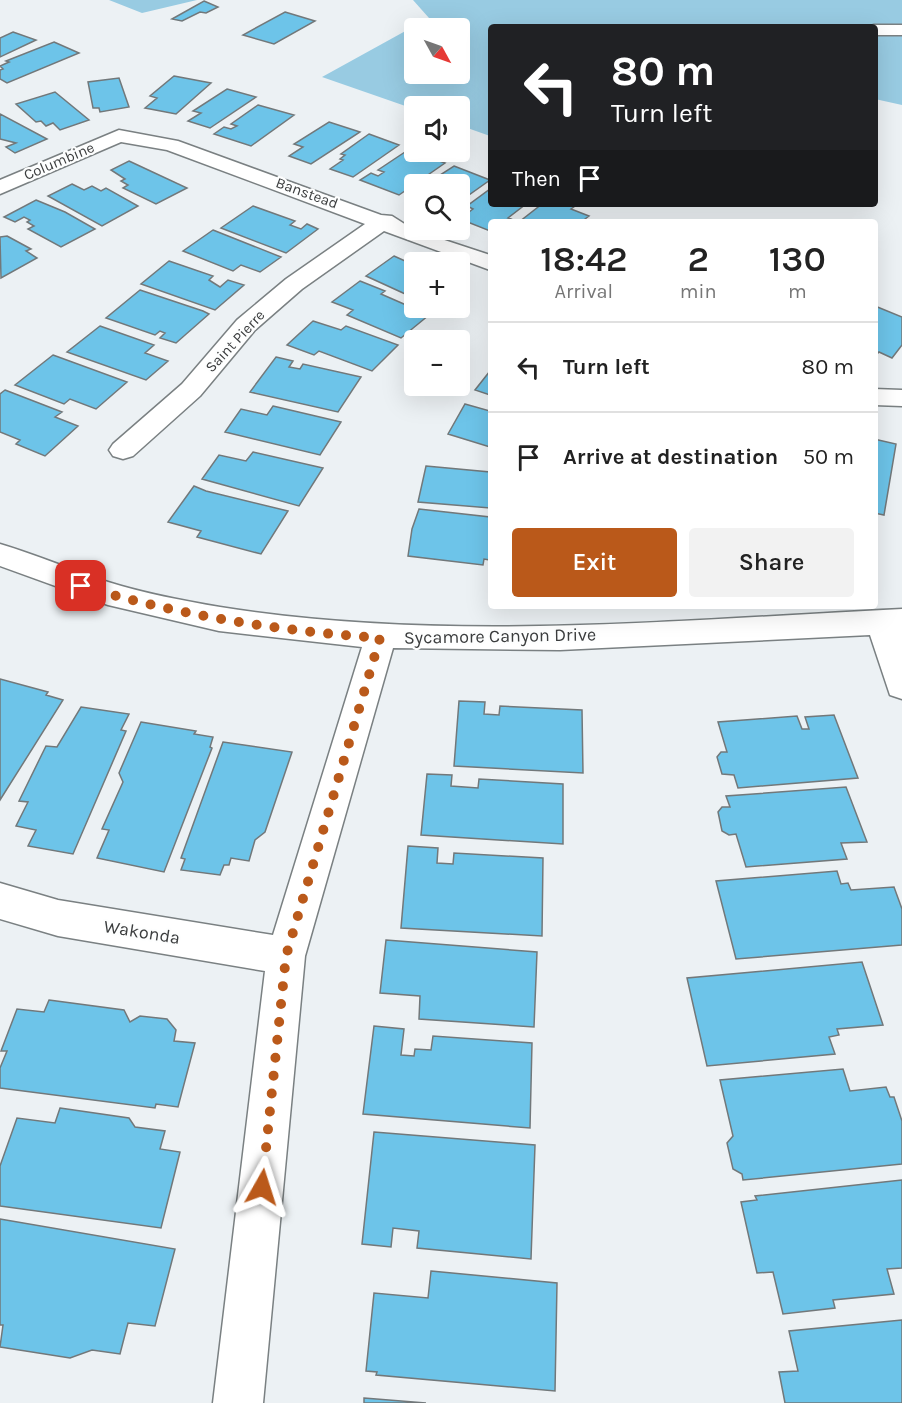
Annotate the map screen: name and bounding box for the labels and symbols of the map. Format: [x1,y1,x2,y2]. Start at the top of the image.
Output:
north arrow [404,18,470,84]
street label: Columbine [21,138,97,184]
street label: Banstead [273,173,341,213]
street label: Saint Pierre [201,306,269,376]
pin [55,560,106,611]
street label: Sycamore Canyon Drive [404,623,596,649]
street label: Wakonda [102,915,182,949]
position arrow [230,1155,294,1219]

